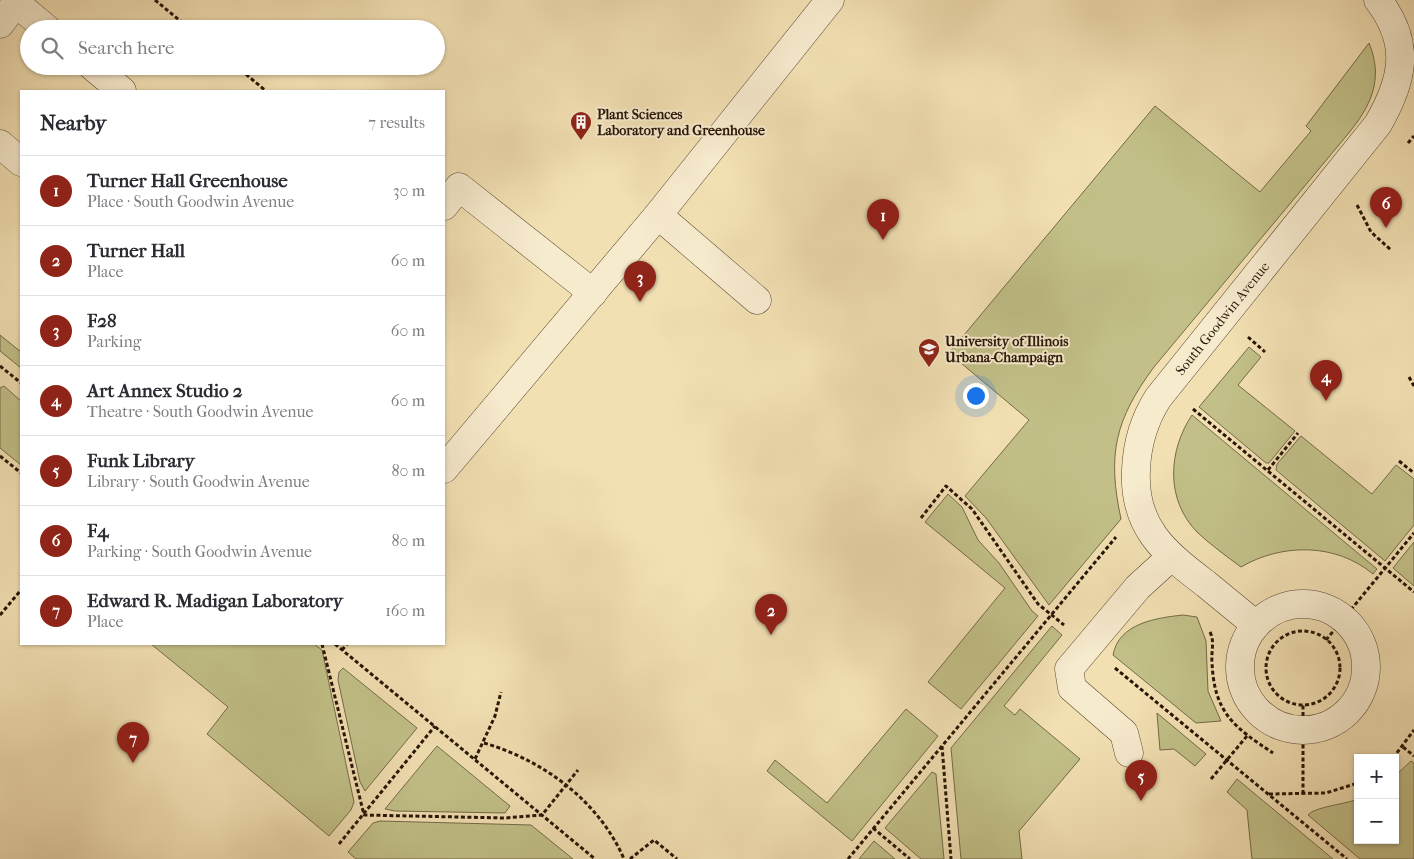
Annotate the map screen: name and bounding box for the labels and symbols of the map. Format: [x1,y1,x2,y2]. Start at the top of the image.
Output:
place label: Plant Sciences Laboratory and Greenhouse [597,106,765,139]
building icon: Plant Sciences Laboratory and Greenhouse [569,110,593,141]
pin: 6 [1370,187,1402,228]
pin: 1 [867,199,899,240]
street label: South Goodwin Avenue [1172,258,1273,379]
pin: 3 [624,261,656,302]
place label: University of Illinois Urbana-Champaign [944,333,1069,366]
school or university icon: University of Illinois Urbana-Champaign [917,337,941,368]
pin: 4 [1310,360,1342,401]
your location [963,383,989,409]
pin: 2 [755,594,787,635]
pin: 7 [117,722,149,763]
pin: 5 [1125,760,1157,801]

